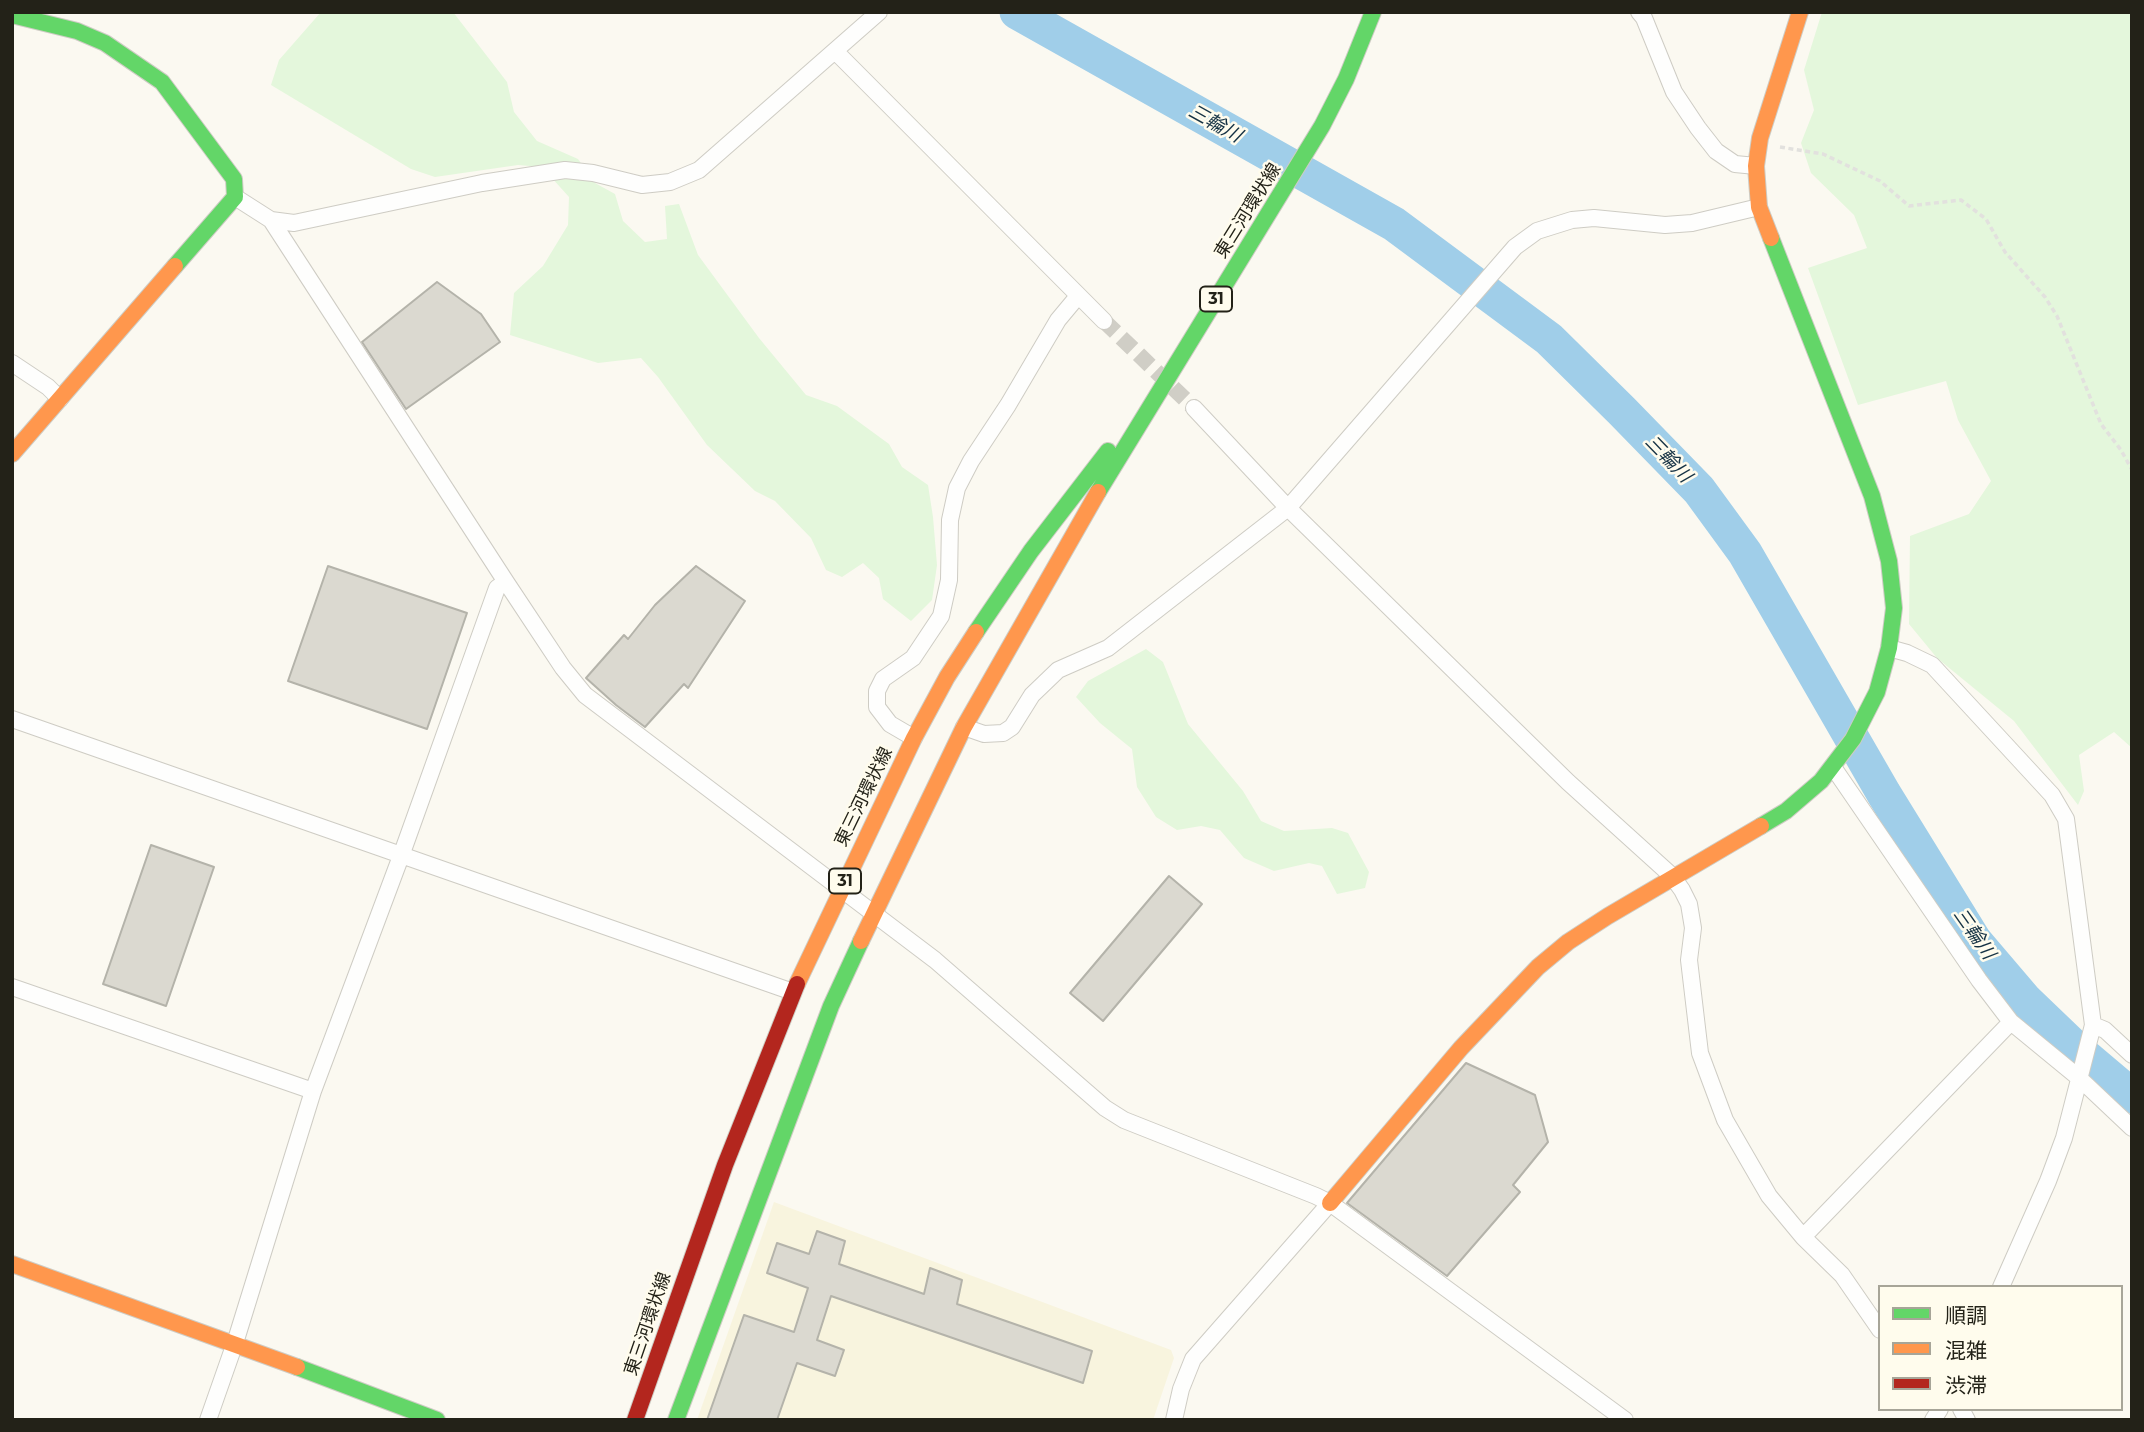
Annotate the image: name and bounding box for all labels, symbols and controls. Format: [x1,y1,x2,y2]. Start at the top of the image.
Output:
water label: 三輪川 [1185,100,1245,148]
street label: 東三河環状線 [1210,159,1286,263]
road number: 31 [1200,286,1232,312]
water label: 三輪川 [1640,431,1696,487]
street label: 東三河環状線 [831,744,897,850]
road number: 31 [829,868,861,894]
water label: 三輪川 [1948,904,2000,964]
street label: 東三河環状線 [620,1269,676,1379]
legend [1878,1285,2123,1411]
text: 順調 [1945,1303,1987,1328]
text: 混雑 [1945,1338,1987,1363]
text: 渋滞 [1945,1373,1987,1398]

